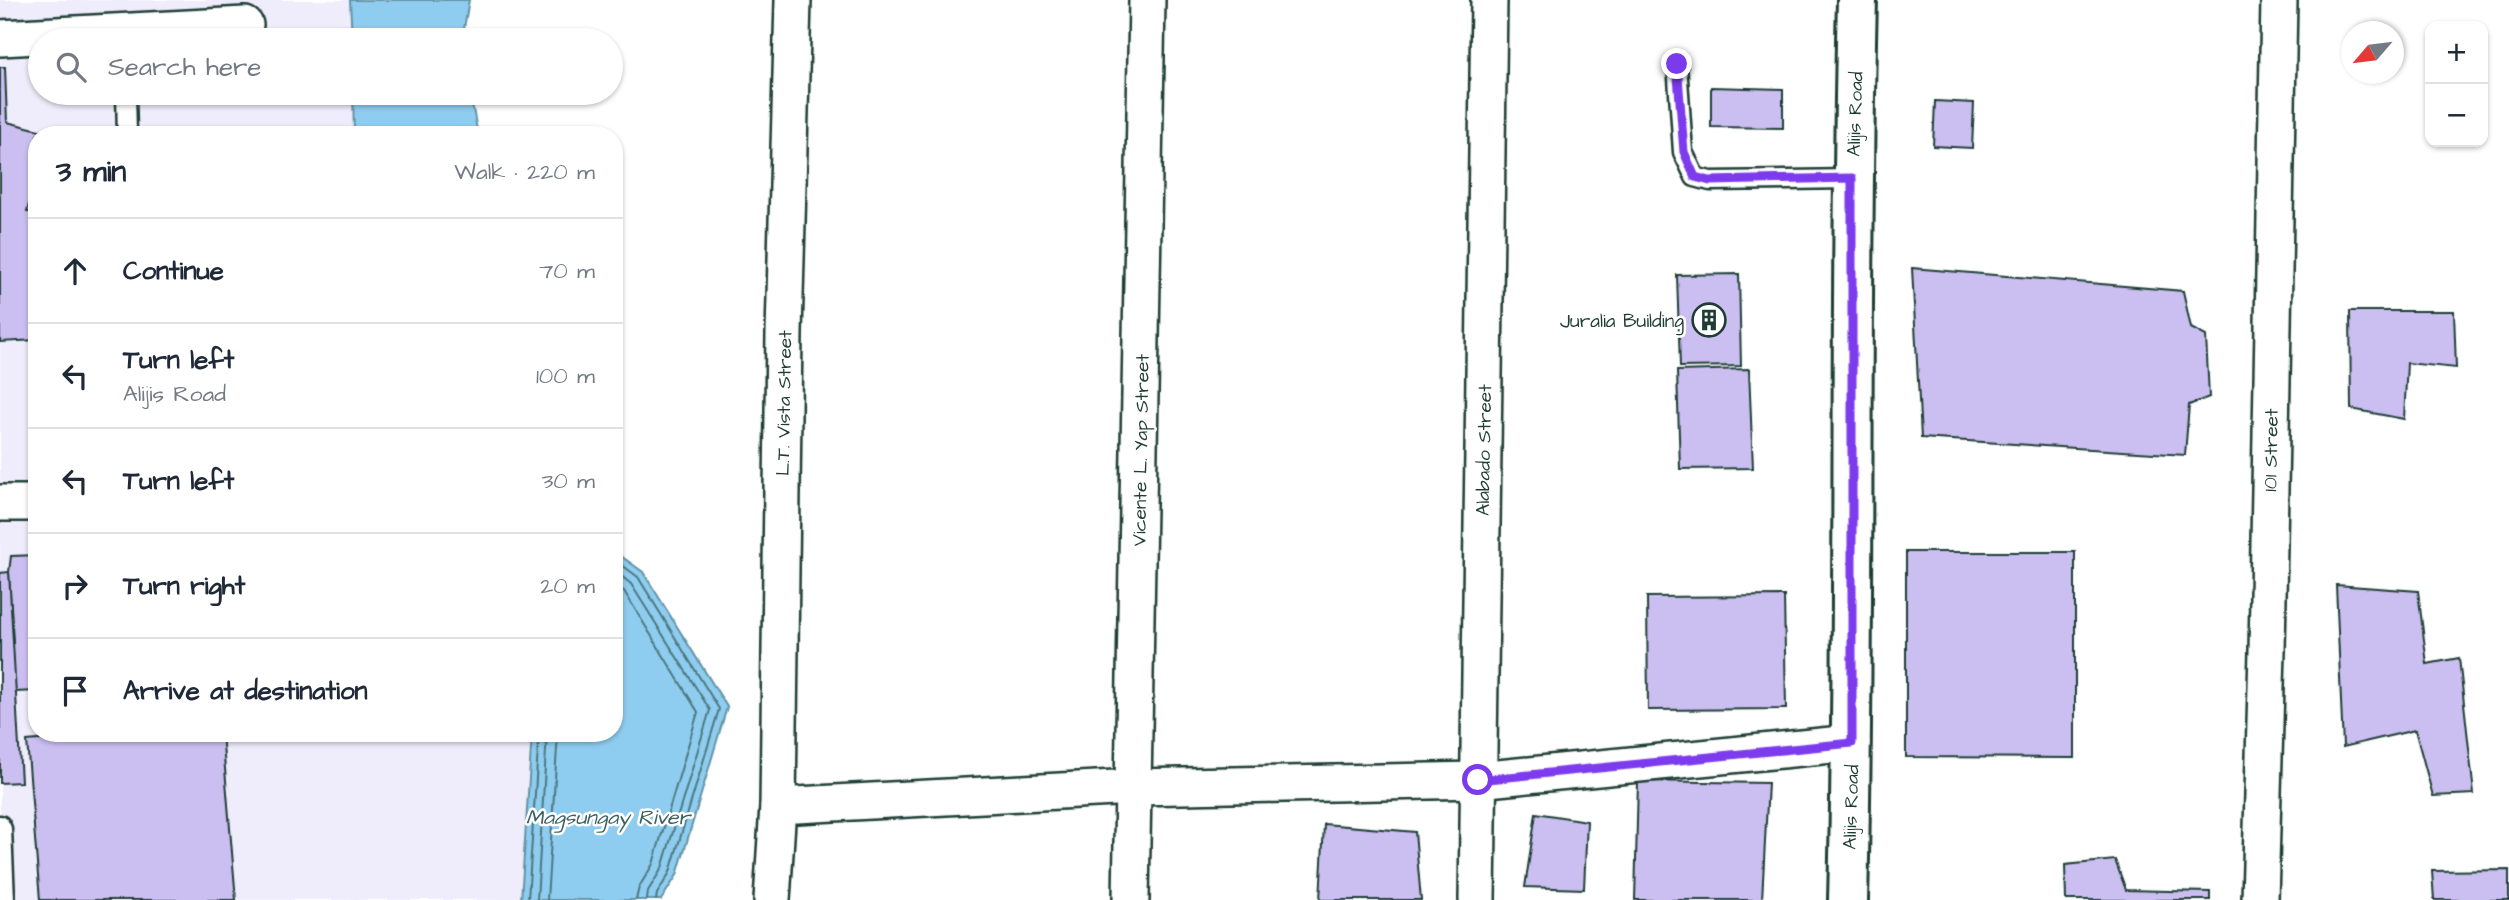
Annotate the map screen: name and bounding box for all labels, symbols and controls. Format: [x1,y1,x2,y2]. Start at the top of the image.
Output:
north arrow [2341,21,2404,84]
map controls [2425,21,2488,147]
button: + [2425,21,2488,84]
search box [28,28,623,105]
icon: search [52,48,90,86]
route end [1661,48,1692,79]
text: Search here [108,49,261,85]
street label: Alijis Road [1841,71,1870,157]
button: − [2425,84,2488,147]
text: 3 min [56,151,126,193]
text: Walk · 220 m [454,156,595,188]
icon: ahead [56,252,94,290]
text: Continue [123,253,224,289]
text: 70 m [539,255,595,287]
building icon: Juralia Building [1690,301,1728,339]
place label: Juralia Building [1560,308,1684,336]
street label: L.T. Vista Street [770,330,799,476]
text: Turn left [123,342,234,378]
street label: Vicente L. Yap Street [1126,353,1157,546]
icon: left [56,357,94,395]
text: 100 m [536,360,595,392]
text: Alijis Road [123,378,226,410]
street label: Alabado Street [1470,384,1499,516]
street label: 101 Street [2257,408,2286,492]
icon: left [56,462,94,500]
text: Turn left [123,463,234,499]
text: 30 m [542,465,595,497]
icon: right [56,567,94,605]
text: Turn right [123,568,245,604]
text: 20 m [540,570,595,602]
icon: arrive [56,672,94,710]
text: Arrive at destination [123,673,368,709]
route start [1462,764,1493,795]
street label: Alijis Road [1837,764,1866,850]
water label: Magsungay River [526,803,692,833]

